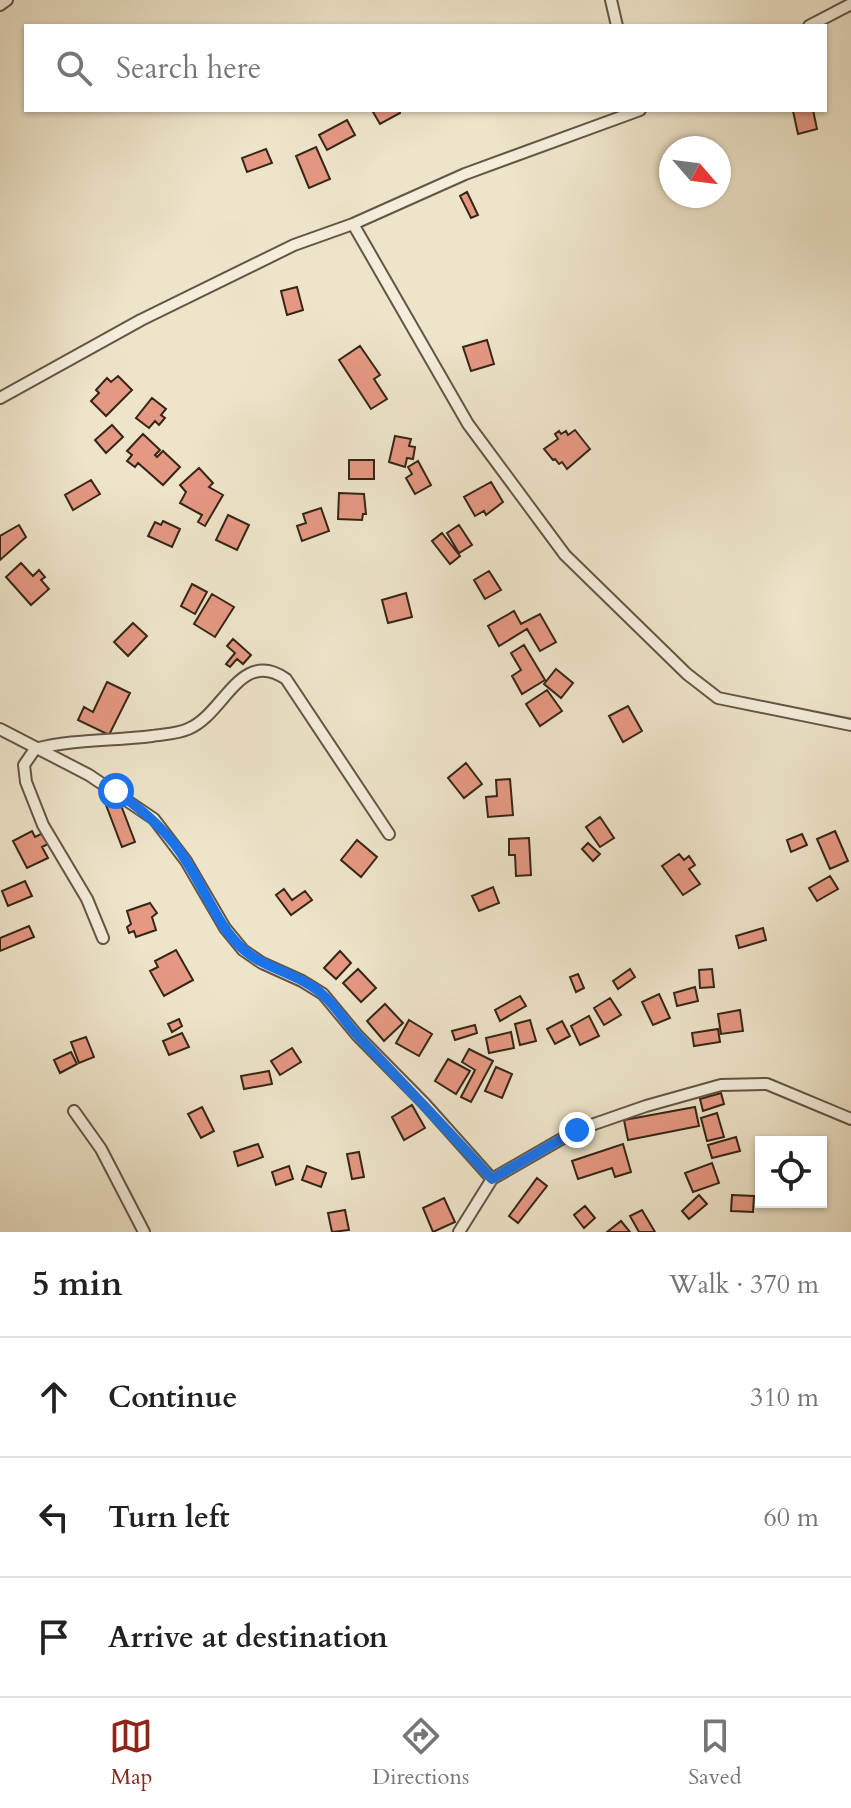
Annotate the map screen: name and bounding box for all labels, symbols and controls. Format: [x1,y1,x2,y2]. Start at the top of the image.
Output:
search box [24,24,827,112]
icon: search [52,46,96,90]
text: Search here [116,48,261,89]
north arrow [659,136,731,208]
route start [98,773,134,809]
route end [559,1112,595,1148]
map controls [755,1136,827,1208]
button: locate [755,1136,827,1208]
text: 5 min [32,1261,123,1307]
text: Walk · 370 m [669,1267,819,1302]
icon: ahead [32,1375,76,1419]
text: Continue [108,1377,237,1418]
text: 310 m [750,1380,819,1415]
icon: left [32,1495,76,1539]
text: Turn left [108,1497,230,1538]
text: 60 m [763,1500,819,1535]
icon: arrive [32,1615,76,1659]
text: Arrive at destination [108,1617,388,1658]
tab: Map [109,1714,153,1792]
tab: Directions [372,1714,469,1792]
tab: Saved [688,1714,742,1792]

